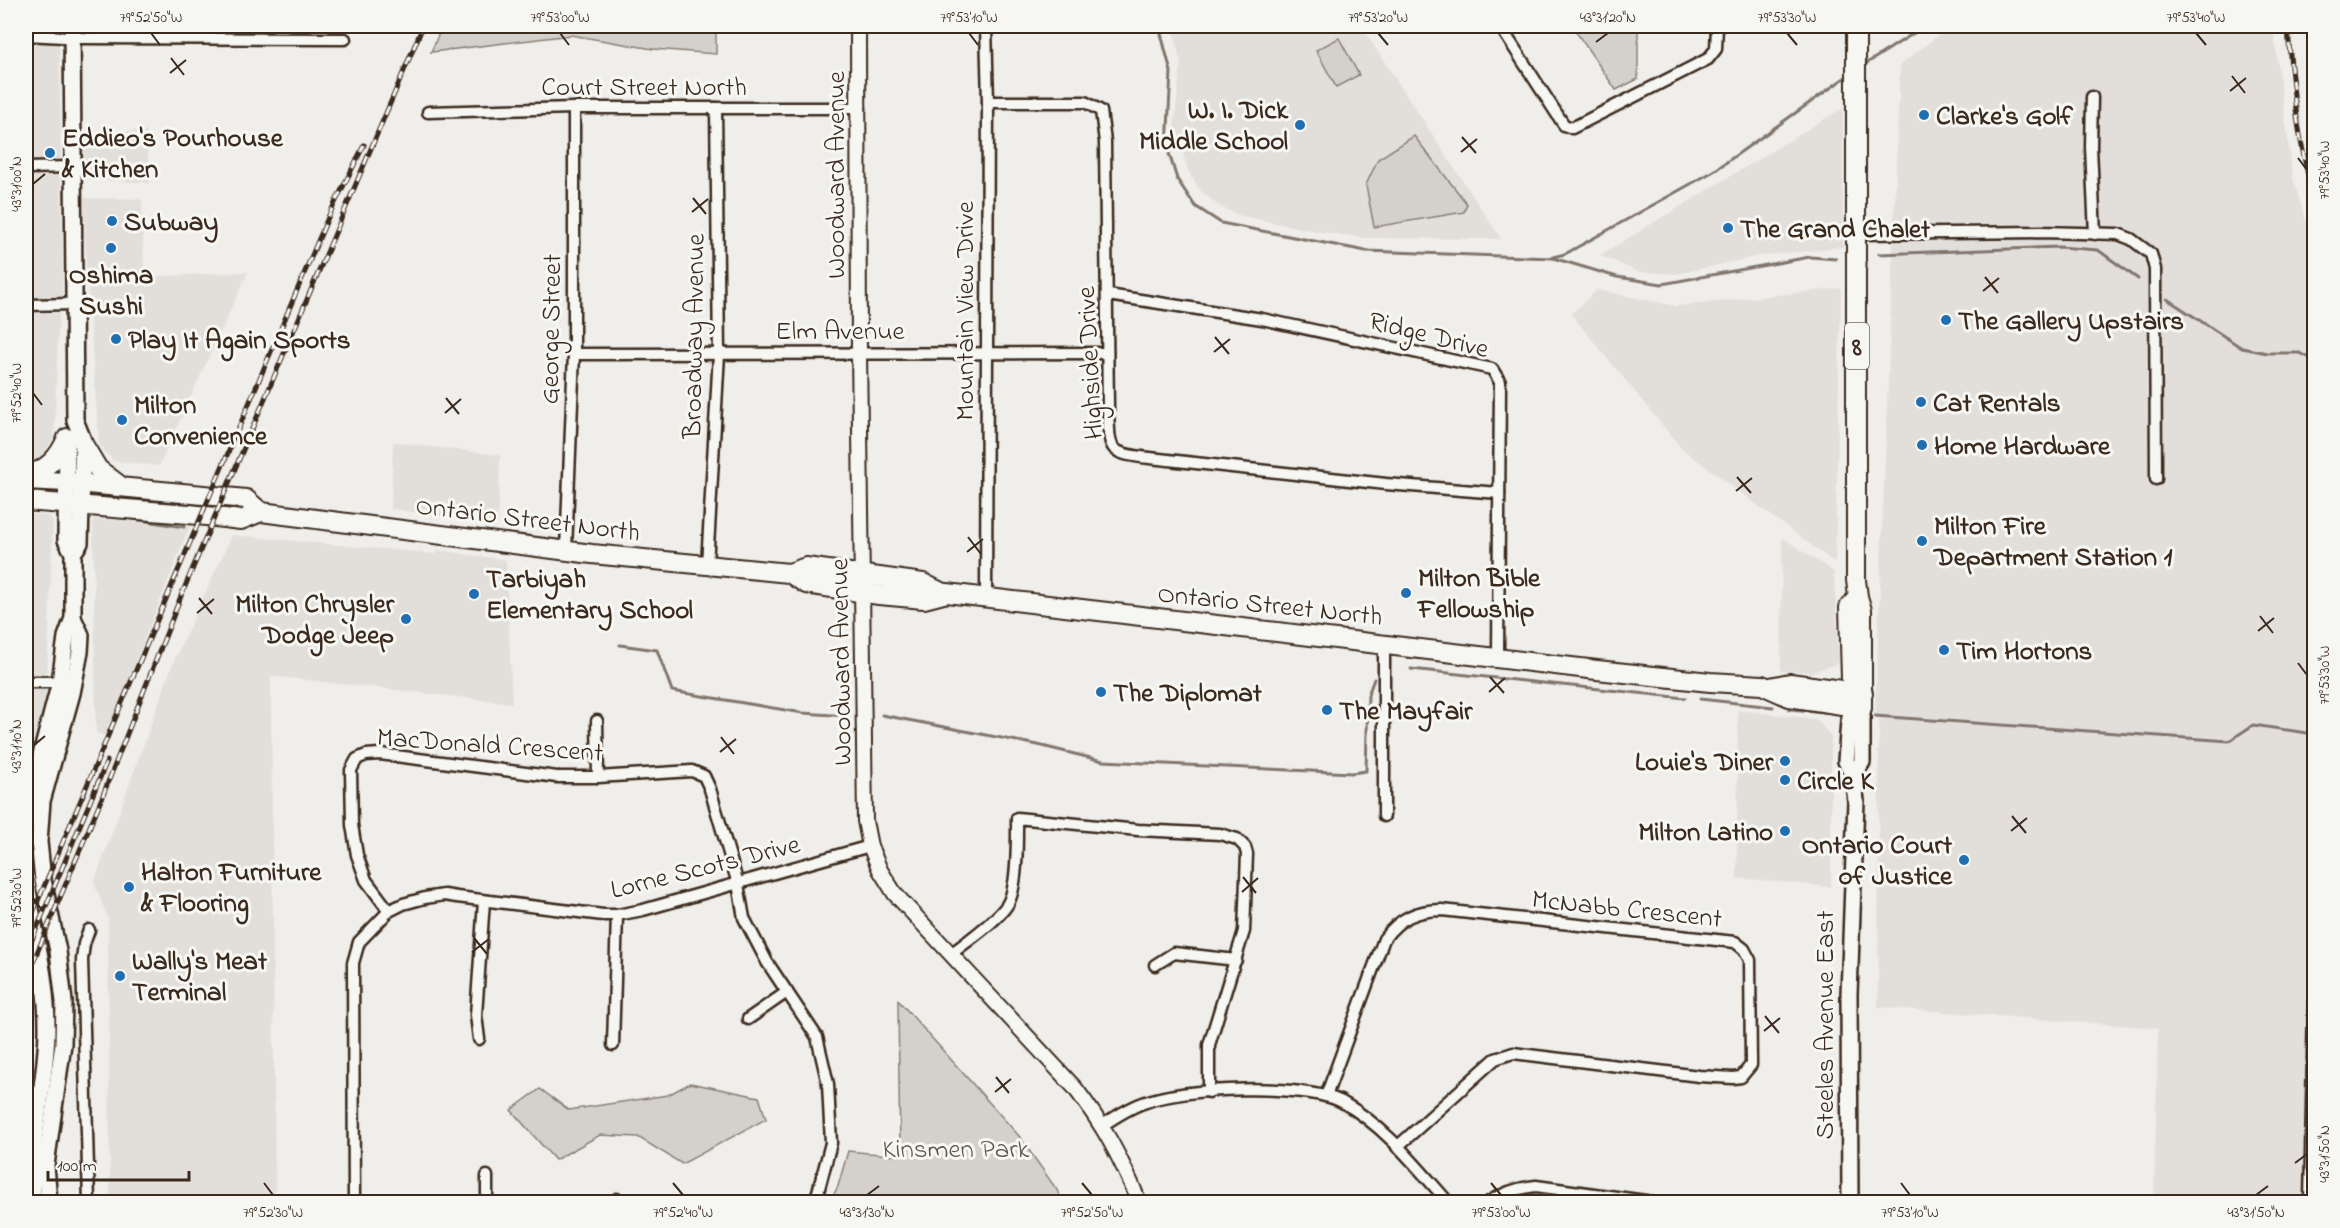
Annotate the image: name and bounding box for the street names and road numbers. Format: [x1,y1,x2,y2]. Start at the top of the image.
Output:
street label: Court Street North [541,69,747,108]
street label: Woodward Avenue [818,70,857,279]
street label: Mountain View Drive [947,200,986,421]
street label: Broadway Avenue [674,232,717,440]
street label: George Street [532,253,573,405]
street label: Highside Drive [1068,284,1115,441]
street label: Ridge Drive [1364,303,1493,370]
street label: Elm Avenue [775,313,906,352]
road number: 8 [1845,323,1869,369]
street label: Ontario Street North [413,487,642,554]
street label: Woodward Avenue [821,557,864,766]
street label: Ontario Street North [1155,575,1384,638]
street label: MacDonald Crescent [375,719,604,774]
street label: Lorne Scots Drive [607,826,805,911]
street label: McNabb Crescent [1530,881,1724,940]
street label: Steeles Avenue East [1807,911,1846,1139]

